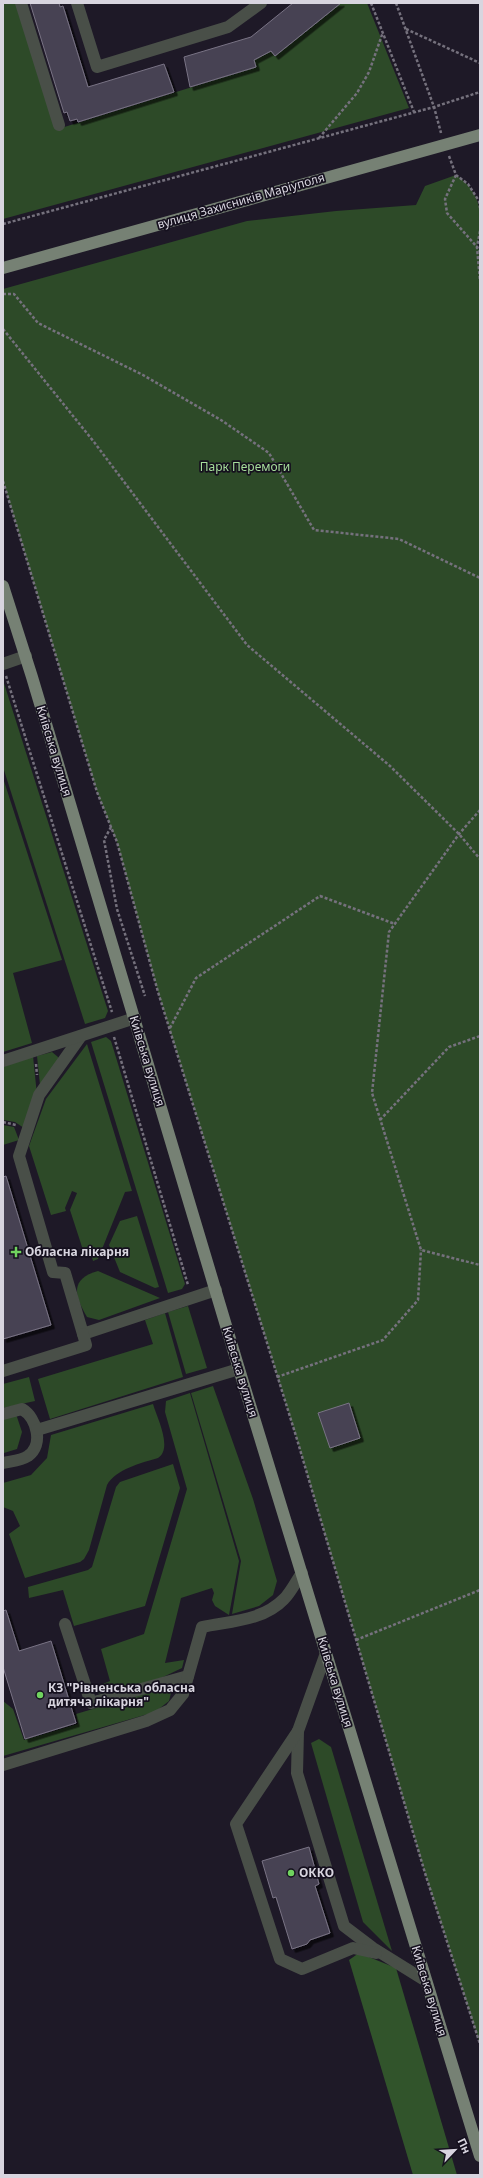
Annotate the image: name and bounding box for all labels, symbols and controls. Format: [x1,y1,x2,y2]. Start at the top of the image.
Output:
street label: вулиця Захисників Маріуполя [155,168,327,233]
park label: Парк Перемоги [200,458,290,475]
street label: Київська вулиця [33,703,76,798]
street label: Київська вулиця [126,1013,169,1108]
place label: Обласна лікарня [25,1243,129,1260]
marker: Обласна лікарня [10,1246,22,1258]
street label: Київська вулиця [219,1324,262,1419]
street label: Київська вулиця [314,1634,357,1729]
place label: КЗ "Рівненська обласна дитяча лікарня" [48,1679,195,1710]
marker: КЗ "Рівненська обласна дитяча лікарня" [35,1690,45,1700]
place label: ОККО [299,1864,334,1881]
marker: ОККО [286,1868,296,1878]
street label: Київська вулиця [408,1943,451,2038]
north arrow [435,2130,475,2170]
text: Пн [454,2135,475,2156]

